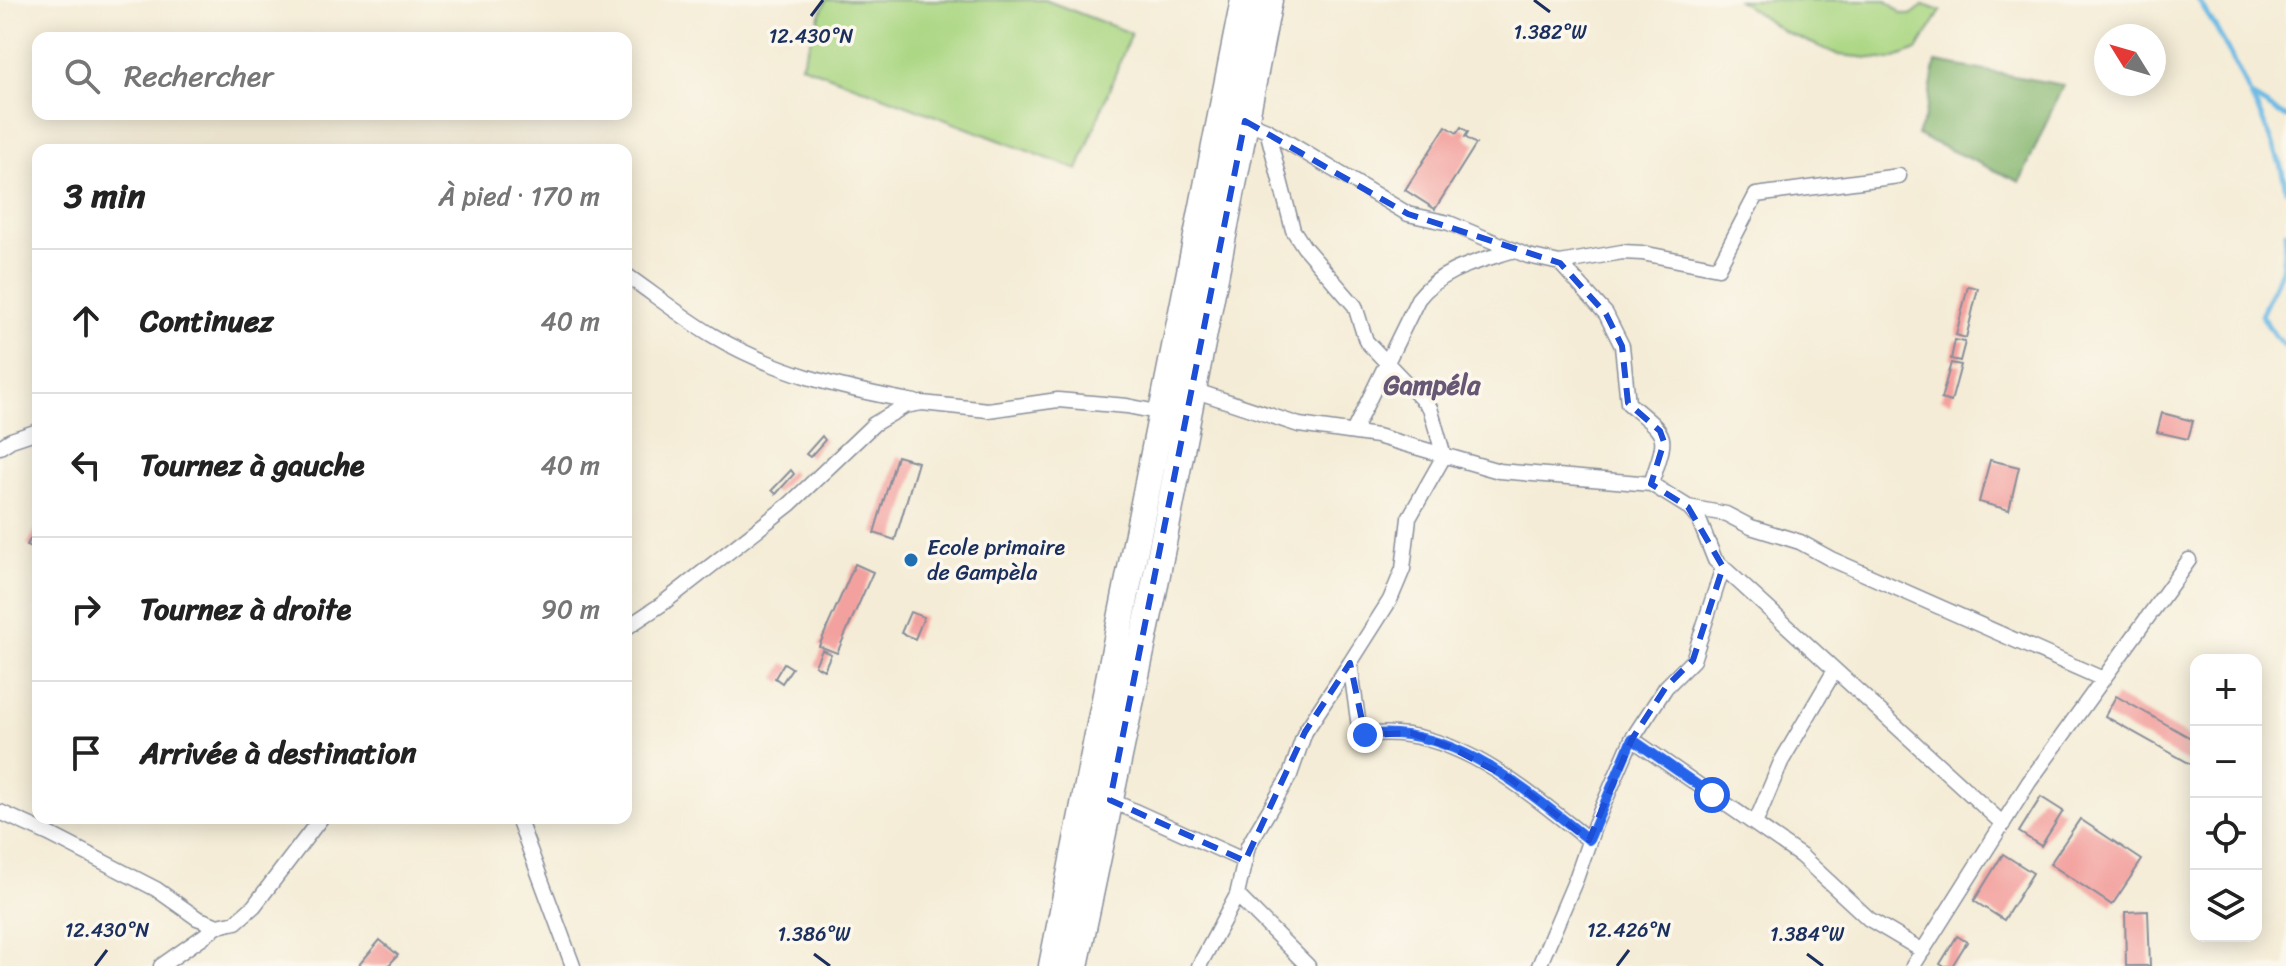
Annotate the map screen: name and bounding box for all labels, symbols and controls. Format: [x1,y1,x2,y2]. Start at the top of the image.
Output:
text: 1.382°W [1513,15,1587,50]
text: 12.430°N [769,19,853,54]
north arrow [2094,24,2166,96]
search box [32,32,632,120]
text: Rechercher [124,49,274,103]
icon: search [60,54,104,98]
text: 3 min [64,166,145,226]
text: À pied · 170 m [439,173,600,219]
text: Continuez [140,294,274,348]
text: 40 m [541,298,600,344]
icon: ahead [64,299,108,343]
district label: Gampéla [1384,362,1481,408]
text: Tournez à gauche [140,438,365,492]
text: 40 m [541,442,600,488]
icon: left [64,443,108,487]
place label: Ecole primaire de Gampèla [927,528,1065,592]
marker: Ecole primaire de Gampèla [902,551,920,569]
text: Tournez à droite [140,582,351,636]
text: 90 m [541,586,600,632]
icon: right [64,587,108,631]
map controls [2190,654,2262,942]
button: + [2190,654,2262,726]
route end [1347,717,1383,753]
text: Arrivée à destination [140,726,417,780]
button: − [2190,726,2262,798]
icon: arrive [64,731,108,775]
route start [1694,777,1730,813]
button: locate [2190,798,2262,870]
button: layers [2190,870,2262,942]
text: 12.430°N [65,913,149,948]
text: 12.426°N [1587,913,1671,948]
text: 1.386°W [778,917,851,952]
text: 1.384°W [1770,917,1845,952]

